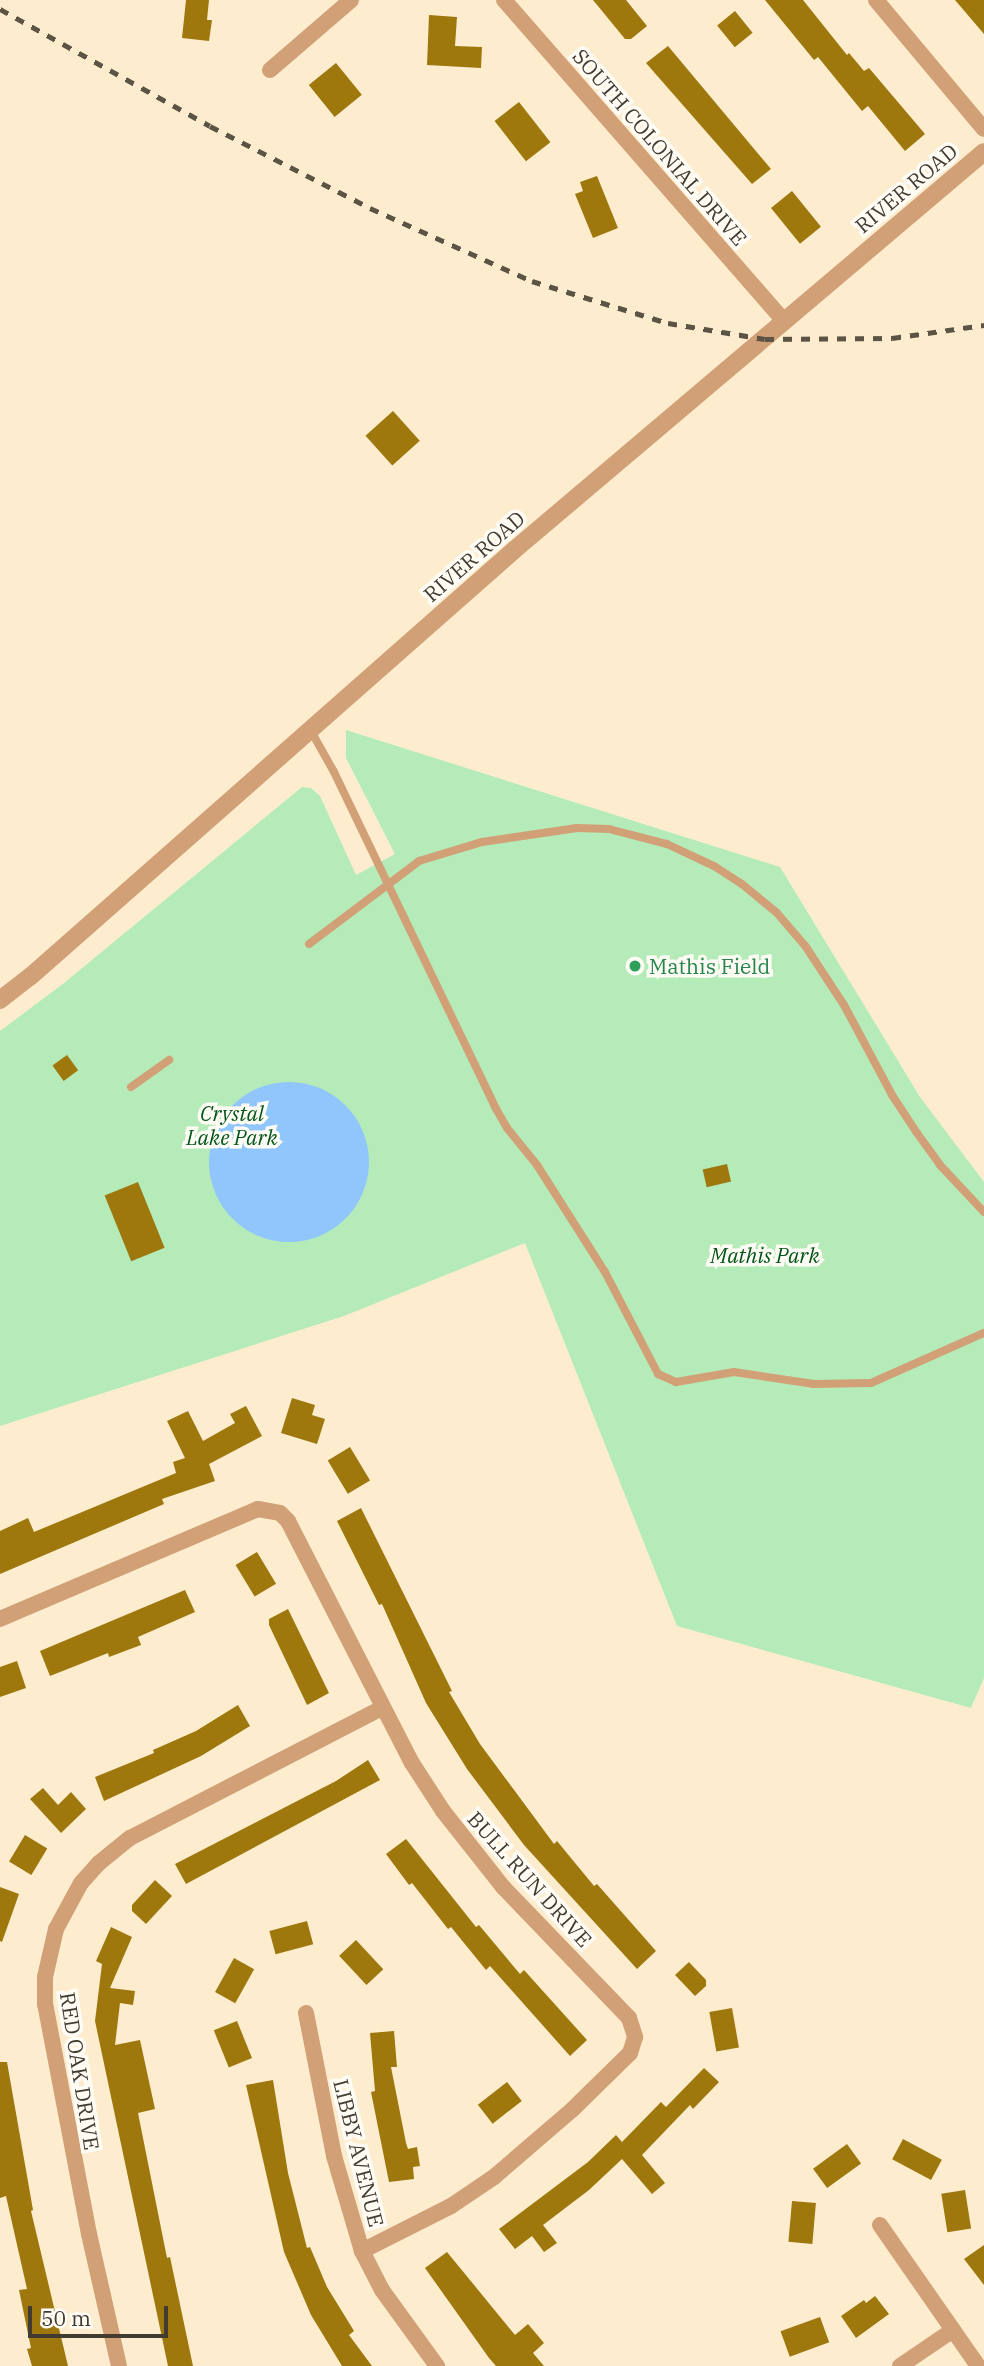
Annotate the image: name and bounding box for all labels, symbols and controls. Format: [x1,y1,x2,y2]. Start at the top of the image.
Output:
street label: SOUTH COLONIAL DRIVE [568,43,752,251]
street label: RIVER ROAD [850,138,962,238]
street label: RIVER ROAD [418,505,530,607]
place label: Mathis Field [649,953,770,979]
marker: Mathis Field [627,958,643,974]
park label: Crystal Lake Park [186,1100,278,1150]
park label: Mathis Park [710,1242,820,1268]
street label: BULL RUN DRIVE [463,1806,597,1952]
street label: RED OAK DRIVE [55,1990,105,2152]
street label: LIBBY AVENUE [328,2076,390,2230]
scale bar [32,2292,172,2336]
text: 50 m [41,2304,91,2332]

